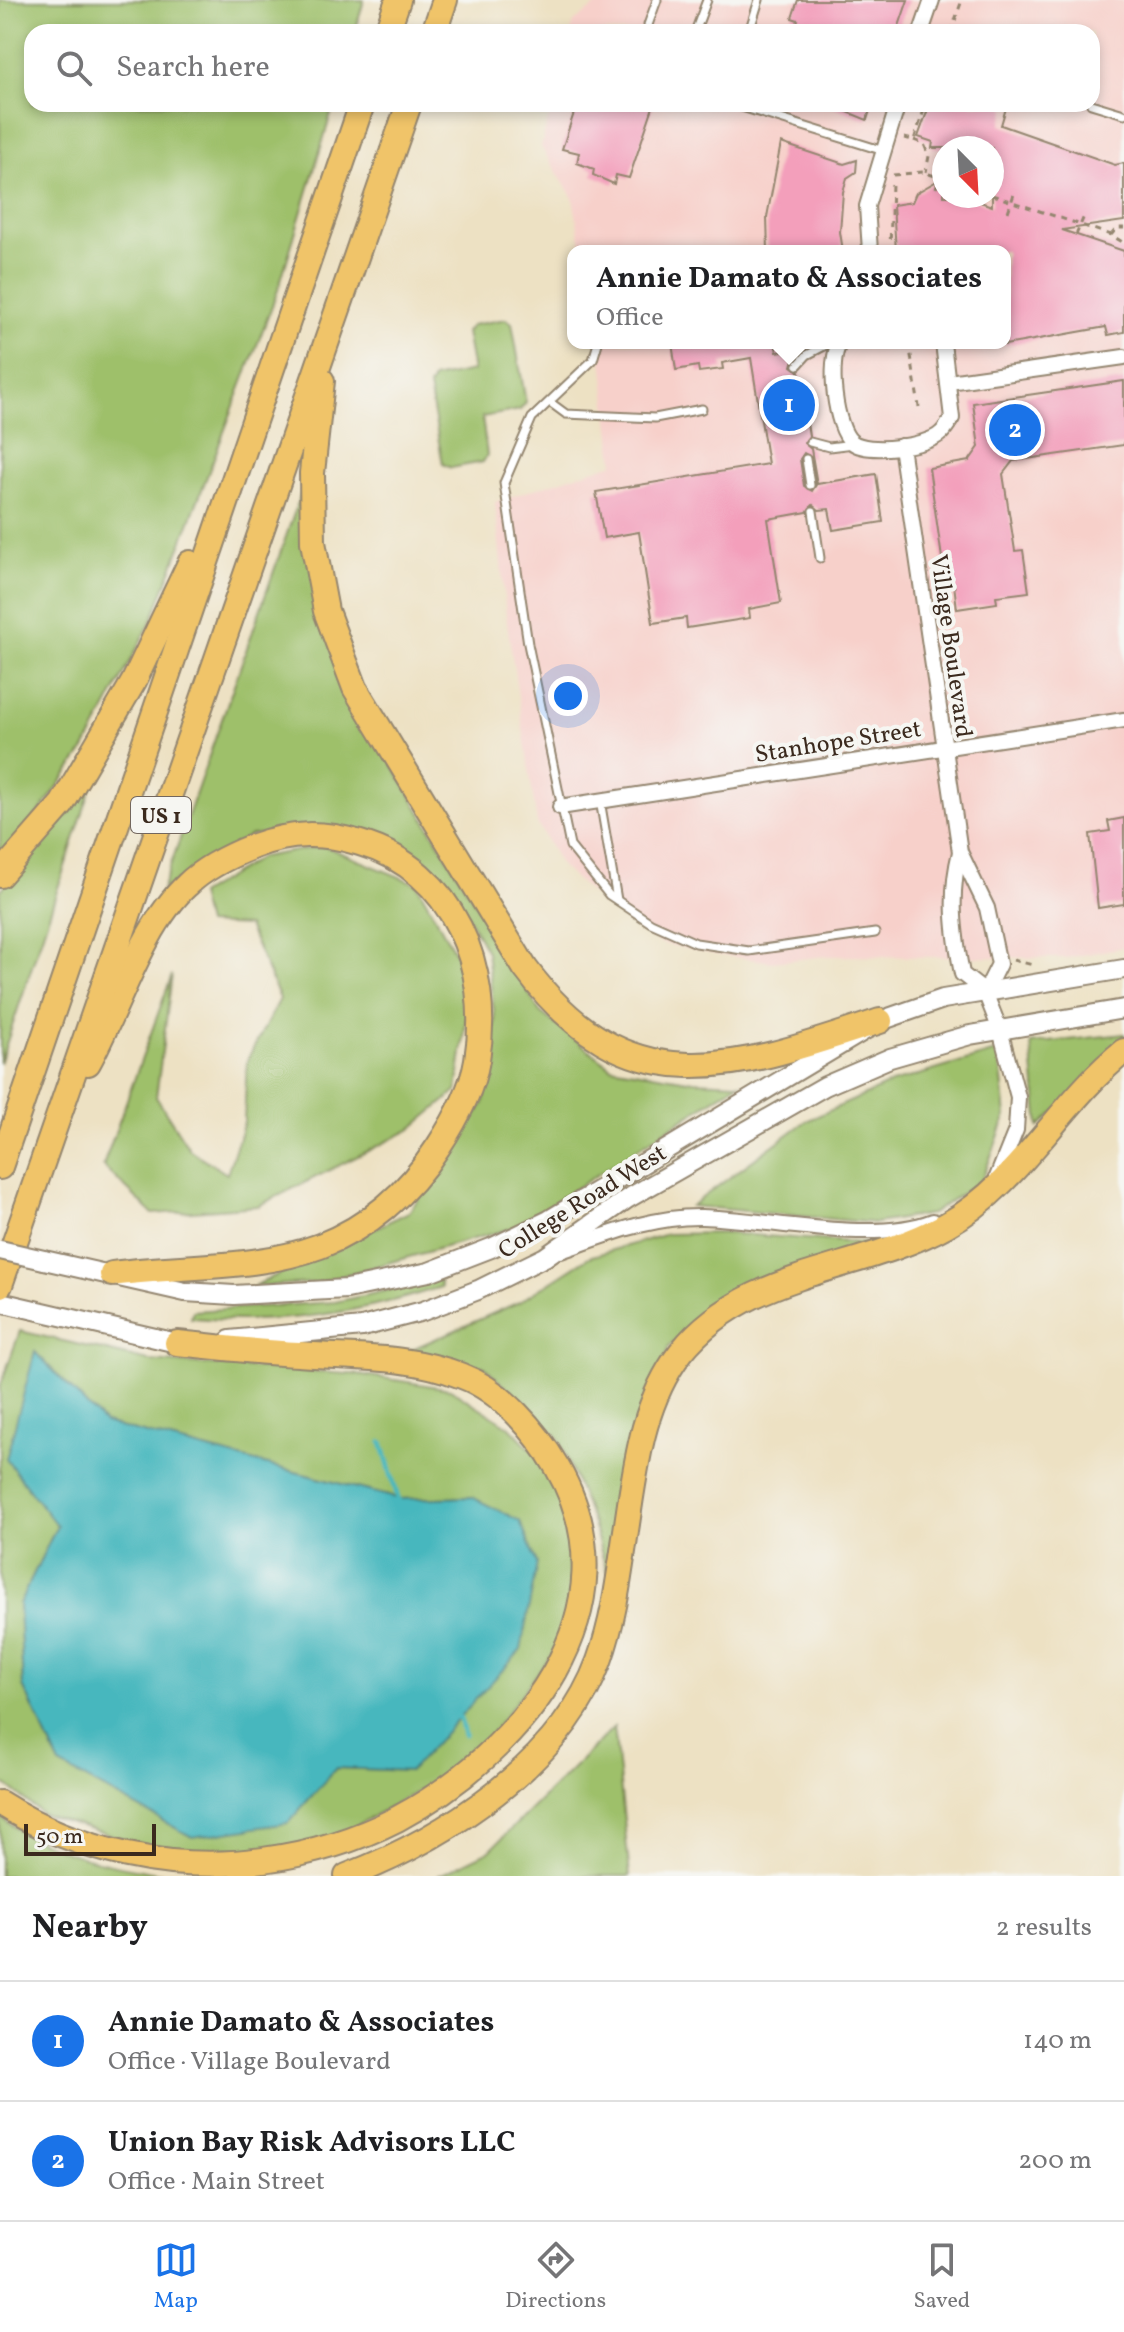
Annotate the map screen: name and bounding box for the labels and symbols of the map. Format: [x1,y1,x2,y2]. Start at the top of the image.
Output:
north arrow [932,136,1004,208]
pin: 1 [763,375,815,435]
pin: 2 [989,400,1041,460]
street label: Village Boulevard [920,552,980,740]
your location [548,676,588,716]
street label: Stanhope Street [753,713,924,773]
road number: US 1 [131,797,191,833]
street label: College Road West [492,1137,674,1268]
scale bar [24,1820,156,1856]

